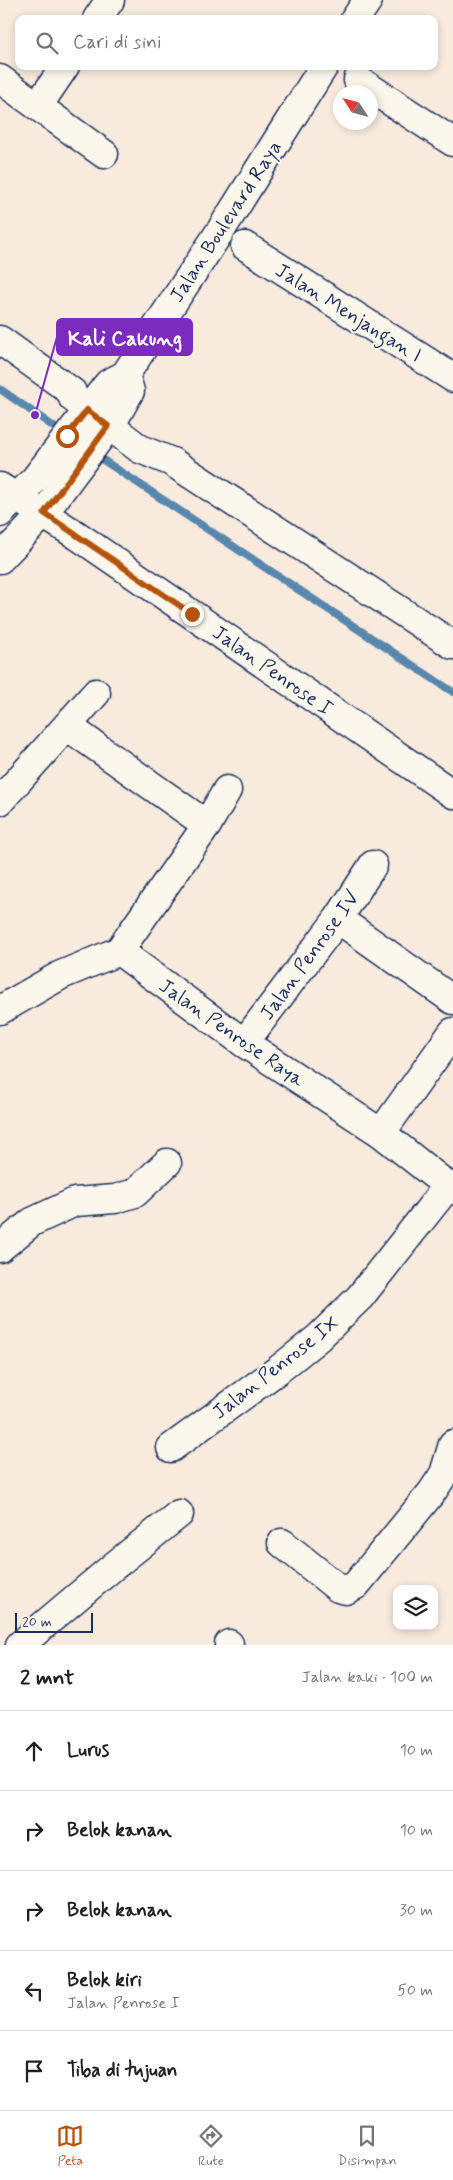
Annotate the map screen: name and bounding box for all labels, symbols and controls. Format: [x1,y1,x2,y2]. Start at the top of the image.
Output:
search box [15,15,438,70]
icon: search [33,29,61,57]
text: Cari di sini [73,30,161,55]
north arrow [333,85,378,130]
street label: Jalan Boulevard Raya [164,136,289,308]
street label: Jalan Menjangan I [269,257,427,371]
callout: Kali Cakung [57,319,192,355]
text: Kali Cakung [68,325,182,353]
route start [56,425,79,448]
route end [181,603,204,626]
street label: Jalan Penrose I [207,620,338,723]
street label: Jalan Penrose IV [254,886,366,1026]
street label: Jalan Penrose Raya [153,973,310,1094]
street label: Jalan Penrose IX [207,1310,345,1426]
map controls [393,1585,438,1630]
button: layers [393,1585,438,1630]
scale bar [15,1610,92,1633]
text: 20 m [22,1613,52,1631]
text: 2 mnt [20,1664,74,1692]
text: Jalan kaki · 100 m [301,1667,433,1688]
icon: ahead [20,1737,48,1765]
text: Lurus [67,1738,109,1763]
text: 10 m [400,1740,433,1761]
icon: right [20,1817,48,1845]
text: Belok kanan [67,1818,172,1843]
text: 10 m [400,1820,433,1841]
icon: right [20,1897,48,1925]
text: Belok kanan [67,1898,172,1923]
text: 30 m [400,1900,433,1921]
text: Belok kiri [67,1968,142,1993]
icon: left [20,1977,48,2005]
text: 50 m [397,1980,433,2001]
text: Jalan Penrose I [67,1993,180,2014]
icon: arrive [20,2057,48,2085]
text: Tiba di tujuan [67,2058,178,2083]
tab: Peta [56,2122,84,2170]
tab: Rute [197,2122,225,2170]
tab: Disimpan [338,2122,397,2170]

